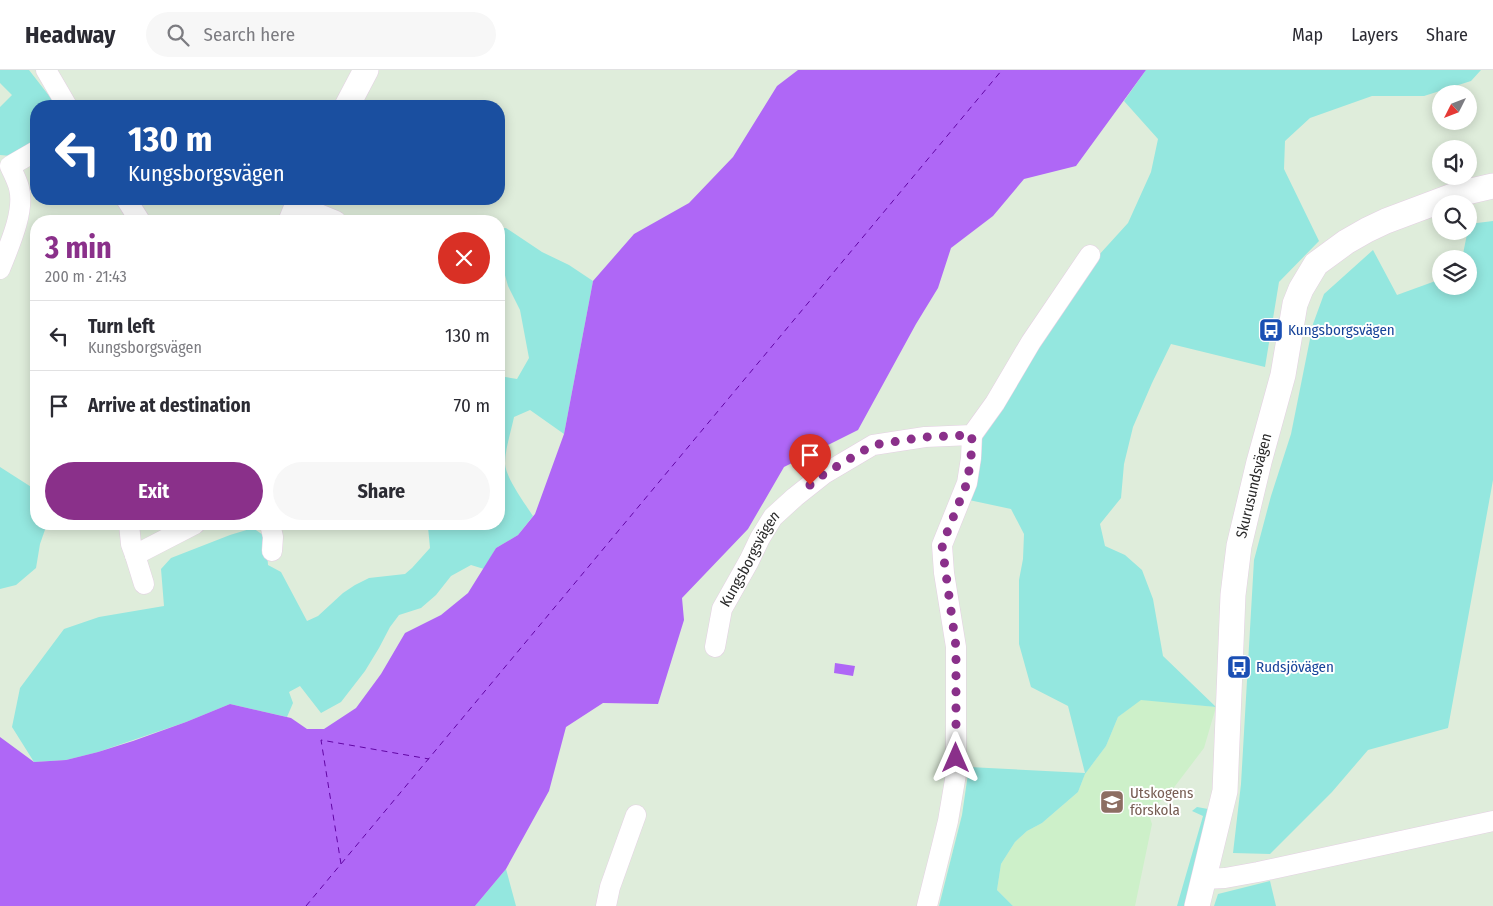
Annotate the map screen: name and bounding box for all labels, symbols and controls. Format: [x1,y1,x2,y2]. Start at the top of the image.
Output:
search box [146,12,496,57]
text: Headway [25,21,116,49]
icon: search [164,21,192,49]
text: Search here [204,23,295,46]
text: Map [1292,24,1323,46]
text: Layers [1351,24,1398,46]
text: Share [1426,24,1468,46]
north arrow [1432,85,1478,130]
map controls [1432,85,1477,295]
text: 130 m [128,118,212,160]
icon: left [45,120,110,185]
button: sound [1432,140,1477,185]
text: Kungsborgsvägen [128,160,285,187]
button: search [1432,195,1477,240]
text: 3 min [45,230,112,266]
button: close [438,232,490,284]
button: layers [1432,250,1477,295]
text: 200 m · 21:43 [45,267,127,286]
text: Turn left [88,315,155,338]
bus stop icon: Kungsborgsvägen [1258,317,1284,343]
place label: Kungsborgsvägen [1288,321,1395,339]
icon: left [45,322,73,350]
text: 130 m [445,324,490,347]
text: Kungsborgsvägen [88,338,202,357]
icon: arrive [45,392,73,420]
text: Arrive at destination [88,394,251,417]
text: 70 m [454,394,490,417]
street label: Skurusundsvägen [1232,431,1276,540]
pin [789,434,831,485]
icon: arrive [796,441,824,469]
button: Exit [45,462,263,520]
button: Share [273,462,490,520]
street label: Kungsborgsvägen [716,507,783,610]
bus stop icon: Rudsjövägen [1226,654,1252,680]
place label: Rudsjövägen [1256,658,1334,676]
position arrow [929,731,981,783]
place label: Utskogens förskola [1130,784,1193,819]
school or university icon: Utskogens förskola [1099,789,1125,815]

